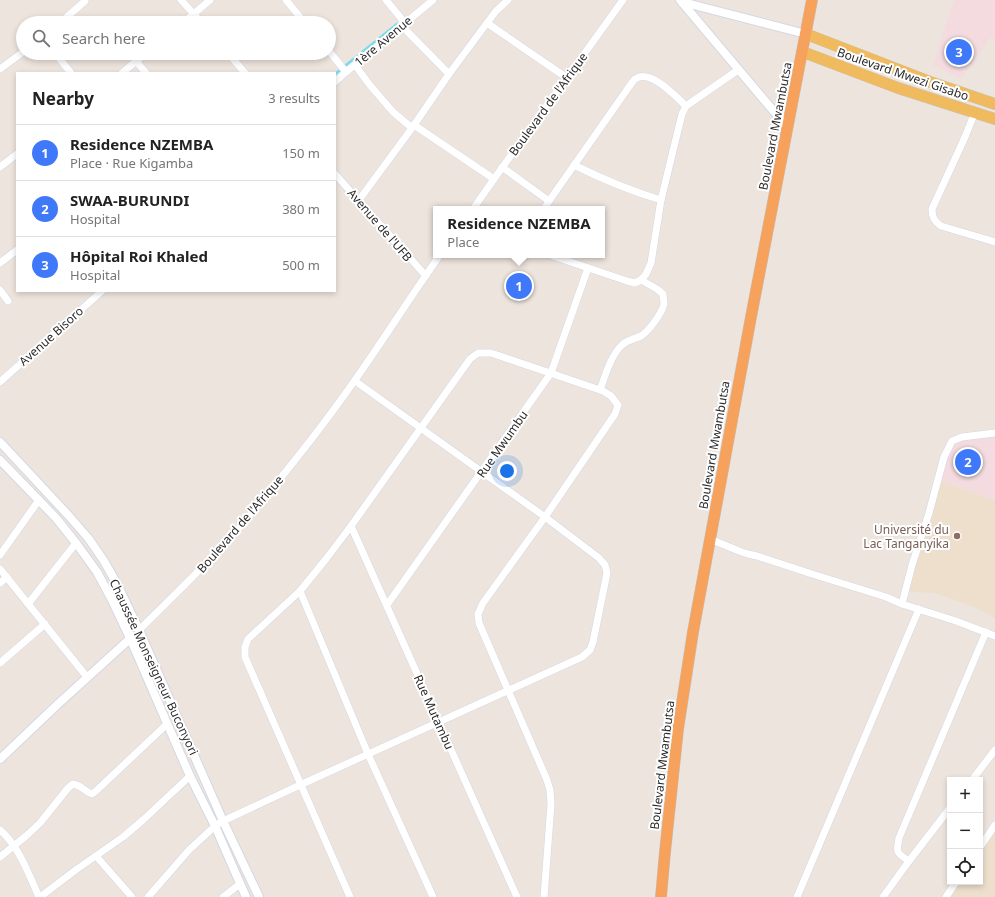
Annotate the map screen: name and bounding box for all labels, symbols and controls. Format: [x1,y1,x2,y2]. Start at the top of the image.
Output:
street label: 1ère Avenue [351,12,416,70]
search box [16,16,336,60]
icon: search [30,27,52,49]
text: Search here [62,28,145,48]
pin: 3 [946,37,972,67]
street label: Boulevard Mwezi Gisabo [835,44,971,104]
street label: Boulevard de l'Afrique [505,49,591,159]
street label: Boulevard Mwambutsa [754,61,796,191]
text: Nearby [32,87,94,110]
text: 3 results [268,89,320,107]
text: Residence NZEMBA [70,134,213,154]
text: 1 [41,144,49,162]
text: 150 m [282,144,320,162]
text: Place · Rue Kigamba [70,154,193,172]
street label: Avenue de l'UFB [344,185,416,265]
text: SWAA-BURUNDI [70,190,189,210]
text: 2 [41,200,49,218]
text: 380 m [282,200,320,218]
popup [433,206,605,258]
text: Hospital [70,210,120,228]
text: Residence NZEMBA [447,213,591,233]
text: Place [447,233,479,251]
text: Hôpital Roi Khaled [70,246,208,266]
text: 3 [41,256,49,274]
text: 500 m [282,256,320,274]
text: Hospital [70,266,120,284]
pin: 1 [506,271,532,301]
street label: Avenue Bisoro [15,303,87,369]
street label: Boulevard Mwambutsa [694,379,734,511]
street label: Rue Mwumbu [473,407,531,481]
pin: 2 [955,447,981,477]
your location [497,461,517,481]
street label: Boulevard de l'Afrique [193,472,287,576]
place label: Université du Lac Tanganyika [863,521,949,552]
marker: Université du Lac Tanganyika [952,531,962,541]
street label: Chaussée Monseigneur Buconyori [106,576,202,758]
street label: Rue Mutambu [410,672,458,752]
street label: Boulevard Mwambutsa [646,699,678,831]
map controls [947,777,983,885]
button: + [947,777,983,813]
button: − [947,813,983,849]
button: locate [947,849,983,885]

